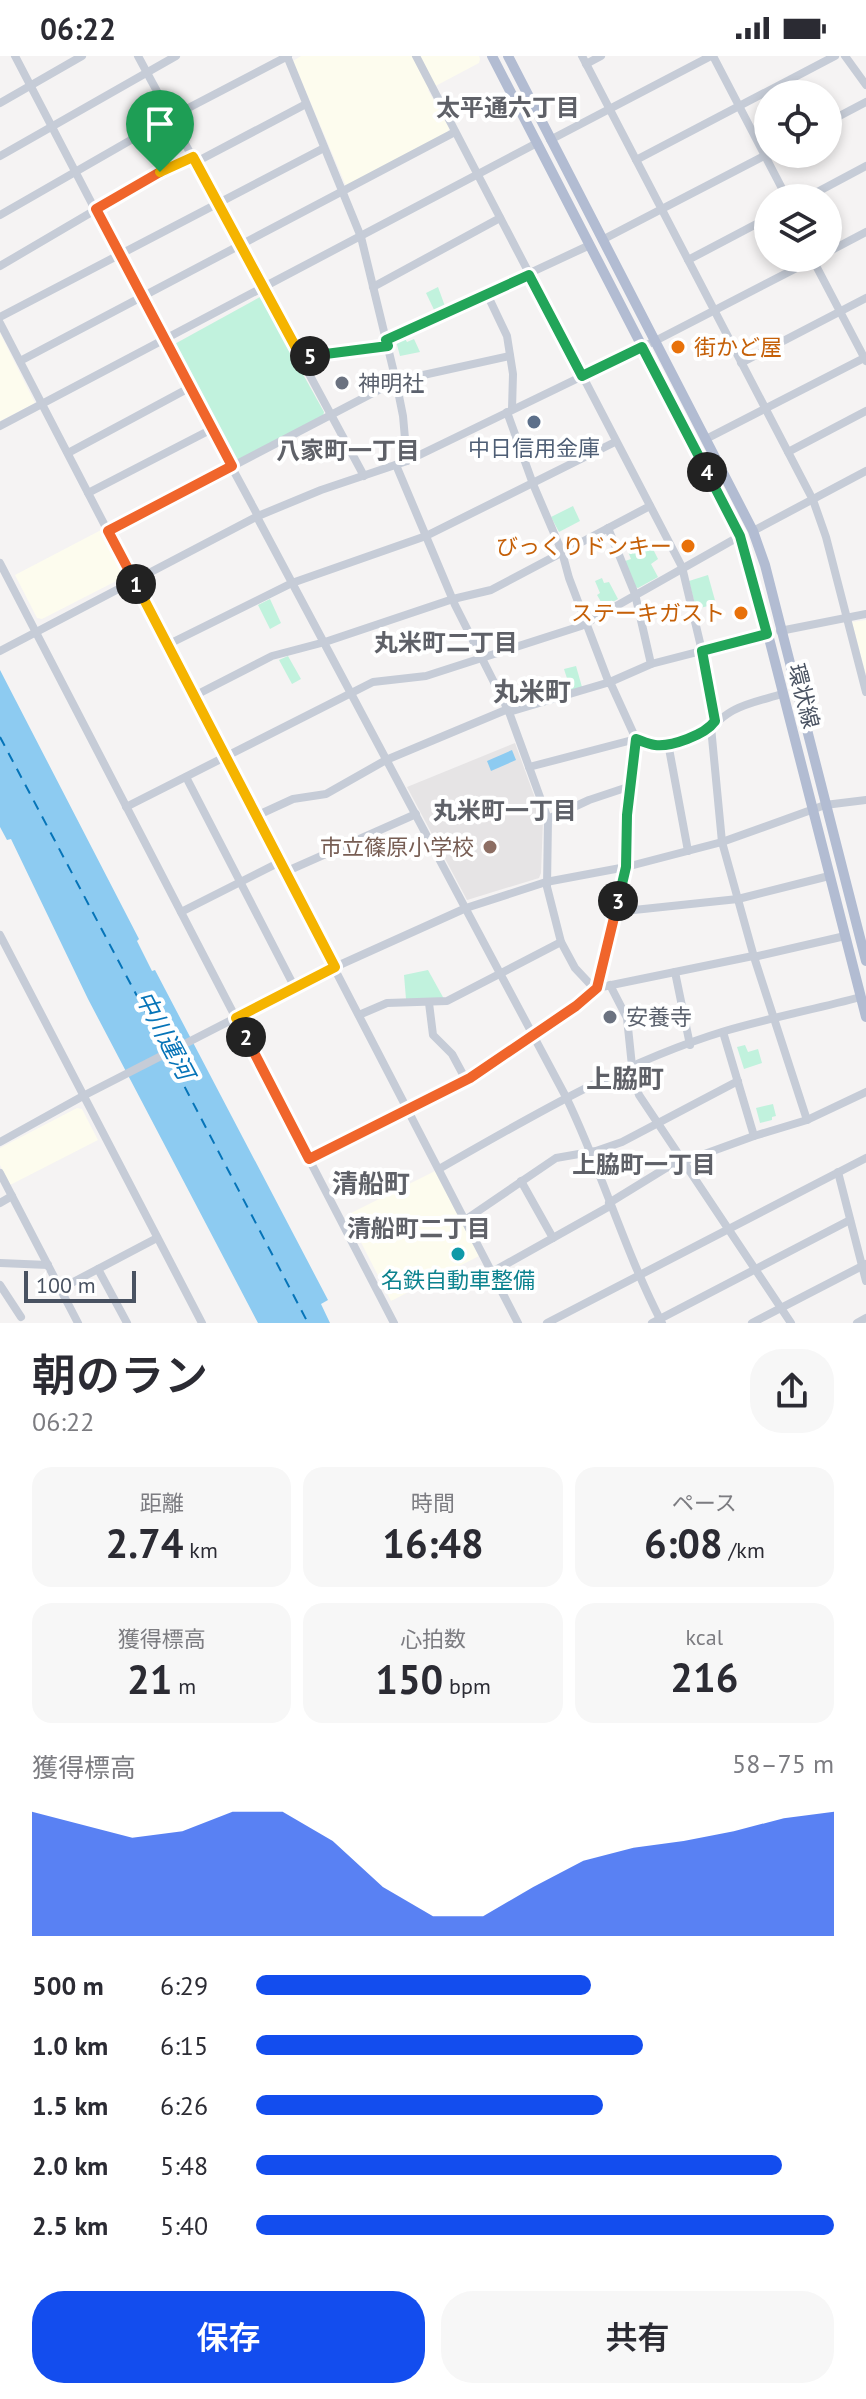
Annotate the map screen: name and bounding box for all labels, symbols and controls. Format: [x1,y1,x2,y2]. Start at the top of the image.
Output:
text: 06:22 [40,9,116,48]
map controls [754,80,842,272]
button: locate [754,80,842,168]
pin [126,90,194,172]
district label: 太平通六丁目 [436,92,580,123]
icon: arrive [138,102,182,146]
button: layers [754,184,842,272]
place label: 街かど屋 [694,333,782,361]
pin: 5 [290,336,330,376]
marker: 街かど屋 [669,338,687,356]
text: 5 [304,342,316,370]
place label: 神明社 [358,369,424,397]
marker: 神明社 [333,374,351,392]
marker: 中日信用金庫 [525,413,543,431]
place label: 中日信用金庫 [468,434,600,462]
district label: 八家町一丁目 [276,435,420,466]
pin: 4 [687,452,727,492]
text: 4 [701,458,713,486]
place label: びっくりドンキー [496,532,672,560]
marker: びっくりドンキー [679,537,697,555]
pin: 1 [116,564,156,604]
text: 1 [130,570,142,598]
place label: ステーキガスト [571,599,725,627]
marker: ステーキガスト [732,604,750,622]
district label: 丸米町二丁目 [374,627,518,658]
street label: 環状線 [782,661,826,731]
district label: 丸米町 [493,675,571,708]
district label: 丸米町一丁目 [433,795,577,826]
place label: 市立篠原小学校 [320,833,474,861]
marker: 市立篠原小学校 [481,838,499,856]
pin: 3 [598,881,638,921]
text: 3 [612,887,624,915]
water label: 中川運河 [129,985,203,1088]
place label: 安養寺 [626,1003,692,1031]
marker: 安養寺 [601,1008,619,1026]
pin: 2 [226,1017,266,1057]
text: 2 [240,1023,252,1051]
district label: 上脇町 [586,1062,664,1095]
district label: 上脇町一丁目 [572,1149,716,1180]
district label: 清船町 [332,1167,410,1200]
district label: 清船町二丁目 [347,1213,491,1244]
marker: 名鉄自動車整備 [449,1245,467,1263]
place label: 名鉄自動車整備 [381,1266,535,1294]
scale bar [24,1267,136,1303]
text: 100 m [36,1271,96,1299]
text: 朝のラン [32,1346,208,1403]
button: share [750,1349,834,1433]
text: 06:22 [32,1405,94,1438]
text: 距離 [140,1489,184,1517]
text: 時間 [411,1489,455,1517]
text: ペース [672,1489,737,1517]
text: 2.74 [106,1517,183,1569]
text: 16:48 [382,1517,484,1569]
text: 6:08 [644,1517,723,1569]
text: km [183,1536,218,1564]
text: /km [723,1536,765,1564]
text: kcal [686,1623,723,1651]
text: 獲得標高 [118,1625,206,1653]
text: 心拍数 [400,1625,466,1653]
text: 216 [670,1651,738,1703]
text: 21 [127,1653,172,1705]
text: 150 [375,1653,443,1705]
text: m [172,1672,196,1700]
text: bpm [443,1672,491,1700]
text: 58–75 m [732,1747,834,1780]
text: 獲得標高 [32,1751,136,1784]
text: 500 m [32,1969,104,2002]
text: 6:29 [160,1969,208,2002]
text: 1.0 km [32,2029,108,2062]
text: 6:15 [160,2029,208,2062]
text: 1.5 km [32,2089,108,2122]
text: 6:26 [160,2089,208,2122]
text: 2.0 km [32,2149,108,2182]
text: 5:48 [160,2149,208,2182]
text: 2.5 km [32,2209,108,2242]
text: 5:40 [160,2209,208,2242]
button: 保存 [32,2291,425,2383]
button: 共有 [441,2291,834,2383]

